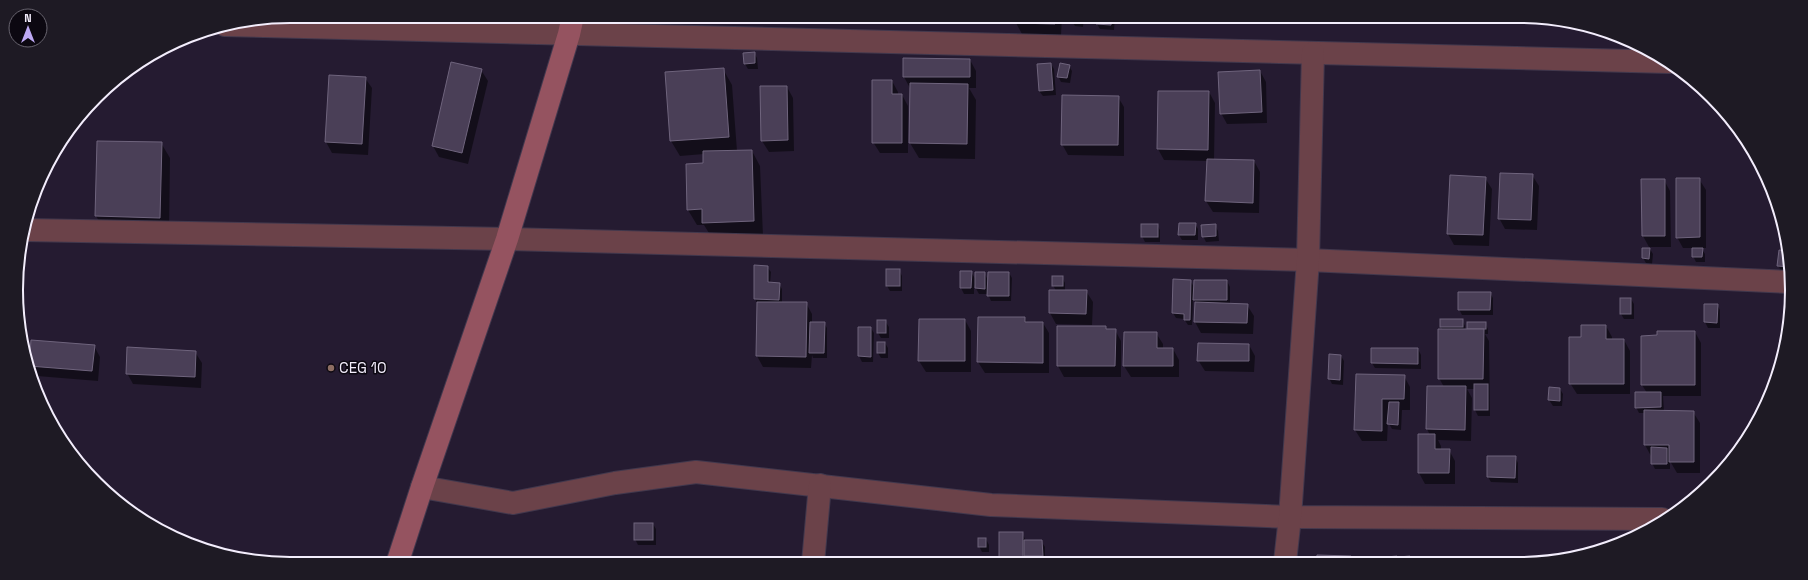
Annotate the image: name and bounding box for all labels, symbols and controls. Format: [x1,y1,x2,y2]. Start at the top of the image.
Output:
north arrow [8,8,48,48]
text: N [24,11,32,25]
place label: CEG 10 [339,358,387,377]
marker: CEG 10 [326,363,336,373]

